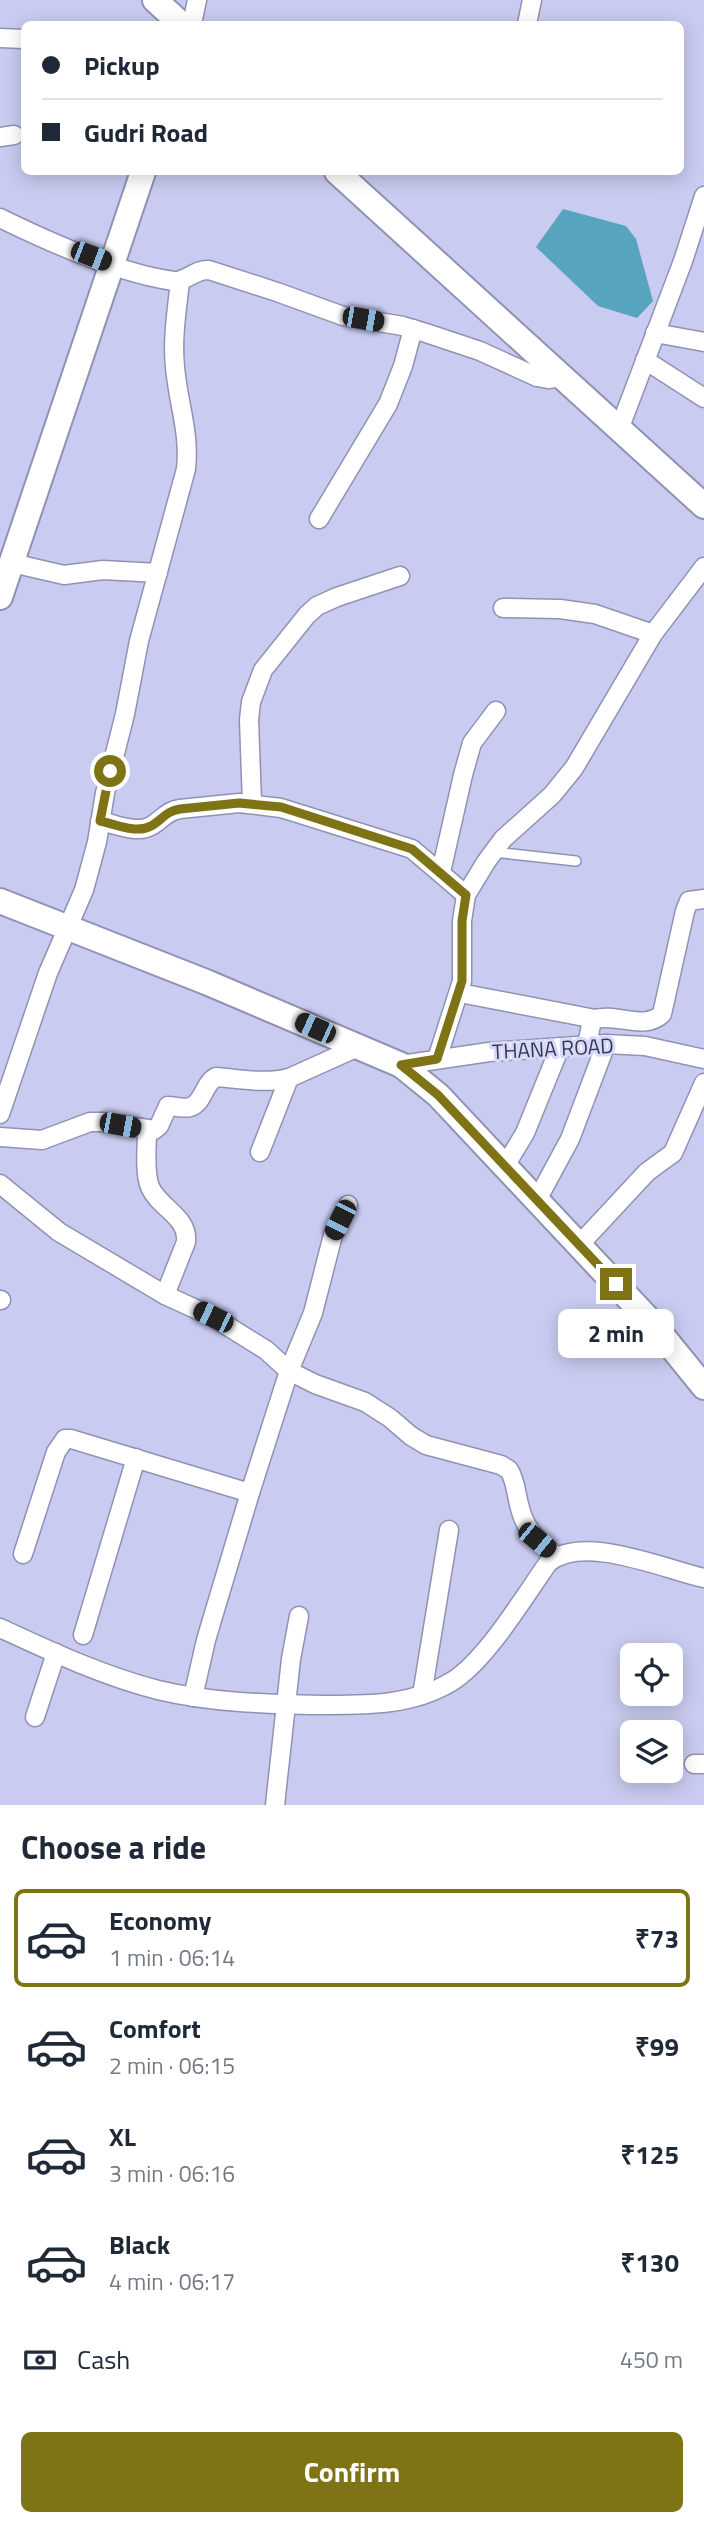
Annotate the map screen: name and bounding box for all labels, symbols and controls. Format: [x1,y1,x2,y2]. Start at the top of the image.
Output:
text: Pickup [84,46,160,85]
text: Gudri Road [84,113,208,152]
car [68,239,115,273]
car [341,305,386,333]
route start [94,755,126,787]
car [292,1010,339,1046]
street label: THANA ROAD [491,1029,615,1067]
car [98,1111,143,1139]
car [322,1197,359,1243]
route end [600,1268,632,1300]
car [190,1298,237,1336]
callout: 2 min [558,1308,674,1358]
text: 2 min [588,1316,644,1351]
car [515,1519,560,1561]
map controls [620,1643,683,1783]
button: locate [620,1643,683,1706]
button: layers [620,1720,683,1783]
text: Choose a ride [21,1823,206,1871]
text: Economy [109,1901,211,1940]
icon: car [25,1907,88,1970]
text: ₹73 [635,1919,679,1958]
text: 1 min · 06:14 [109,1940,235,1975]
text: Comfort [109,2009,201,2048]
icon: car [25,2015,88,2078]
text: ₹99 [635,2027,679,2066]
text: 2 min · 06:15 [109,2048,235,2083]
text: XL [109,2117,136,2156]
icon: car [25,2123,88,2186]
text: ₹125 [620,2135,679,2174]
text: 3 min · 06:16 [109,2156,235,2191]
text: Black [109,2225,170,2264]
icon: car [25,2231,88,2294]
text: ₹130 [620,2243,679,2282]
text: 4 min · 06:17 [109,2264,235,2299]
text: Cash [77,2340,130,2379]
icon: cash [21,2341,59,2379]
text: 450 m [620,2342,683,2377]
button: Confirm [21,2432,683,2512]

